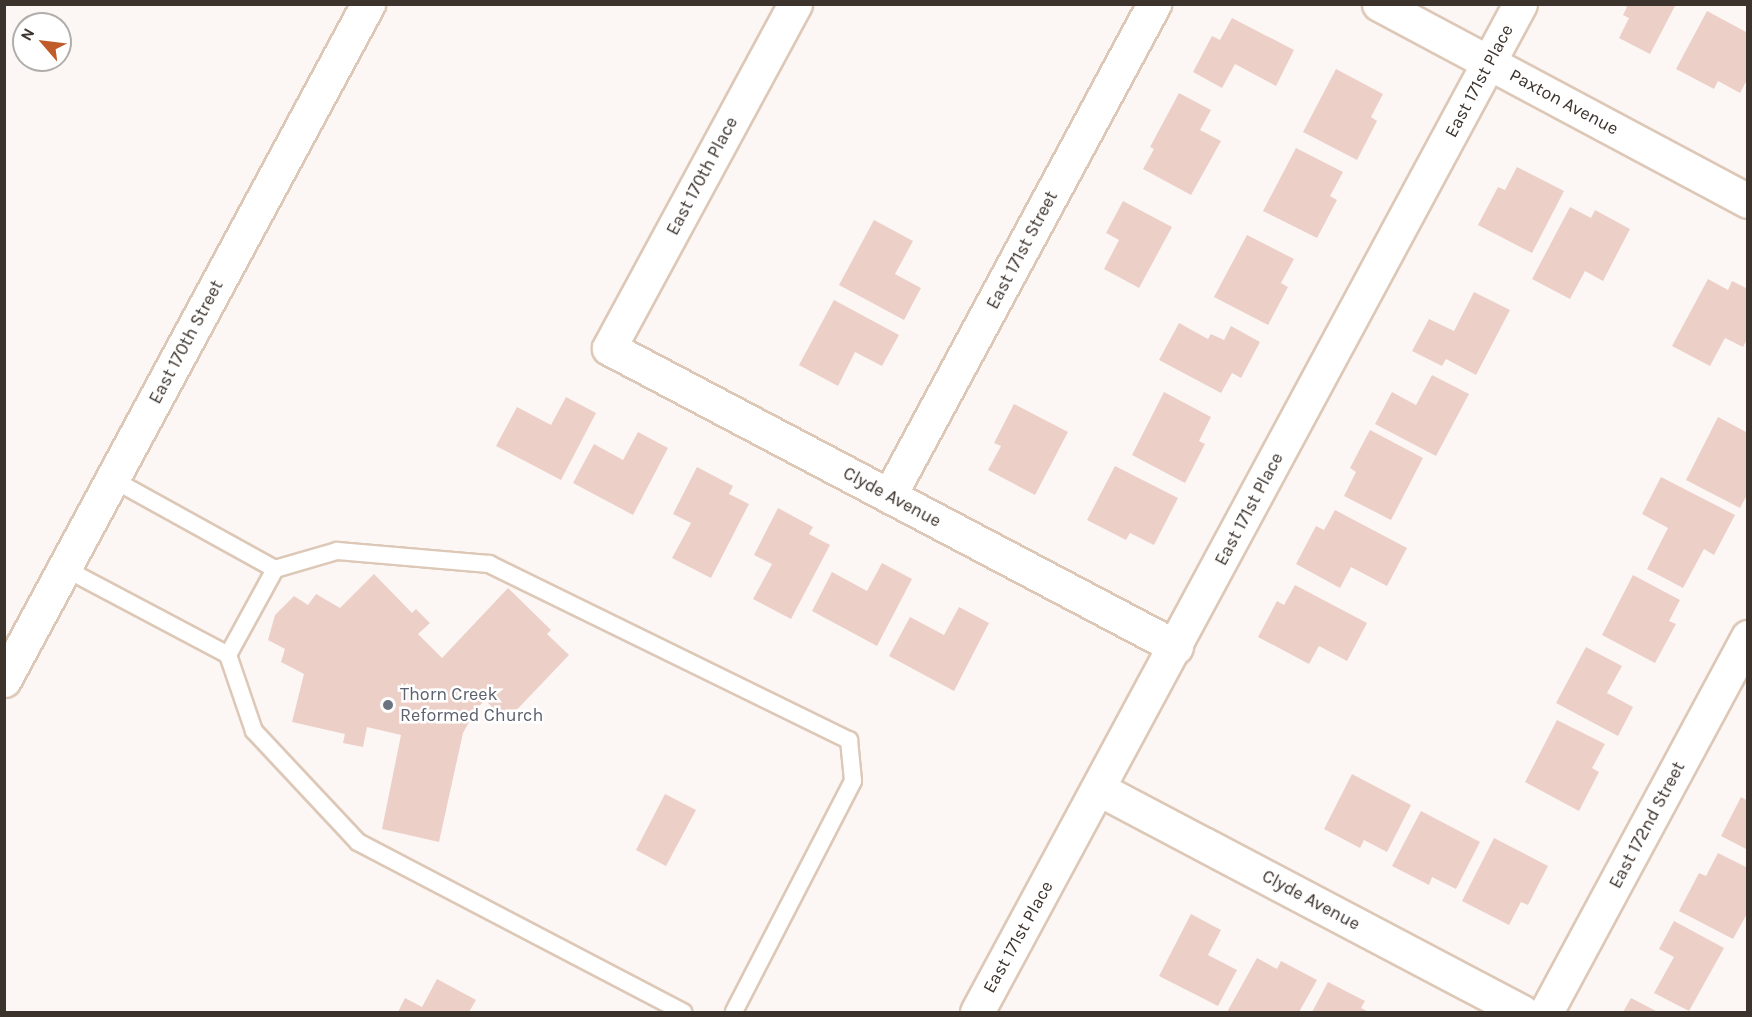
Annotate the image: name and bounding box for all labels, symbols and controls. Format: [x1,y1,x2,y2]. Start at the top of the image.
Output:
north arrow [12,12,72,72]
street label: East 171st Place [1440,21,1518,141]
text: N [16,25,39,44]
street label: Paxton Avenue [1506,64,1622,140]
street label: East 170th Place [662,113,742,239]
street label: East 171st Street [982,187,1062,313]
street label: East 170th Street [144,276,228,408]
street label: East 171st Place [1210,449,1288,569]
street label: Clyde Avenue [839,462,945,532]
place label: Thorn Creek Reformed Church [400,684,543,726]
marker: Thorn Creek Reformed Church [381,698,395,712]
street label: East 172nd Street [1604,758,1690,892]
street label: Clyde Avenue [1258,865,1364,935]
street label: East 171st Place [978,877,1058,997]

